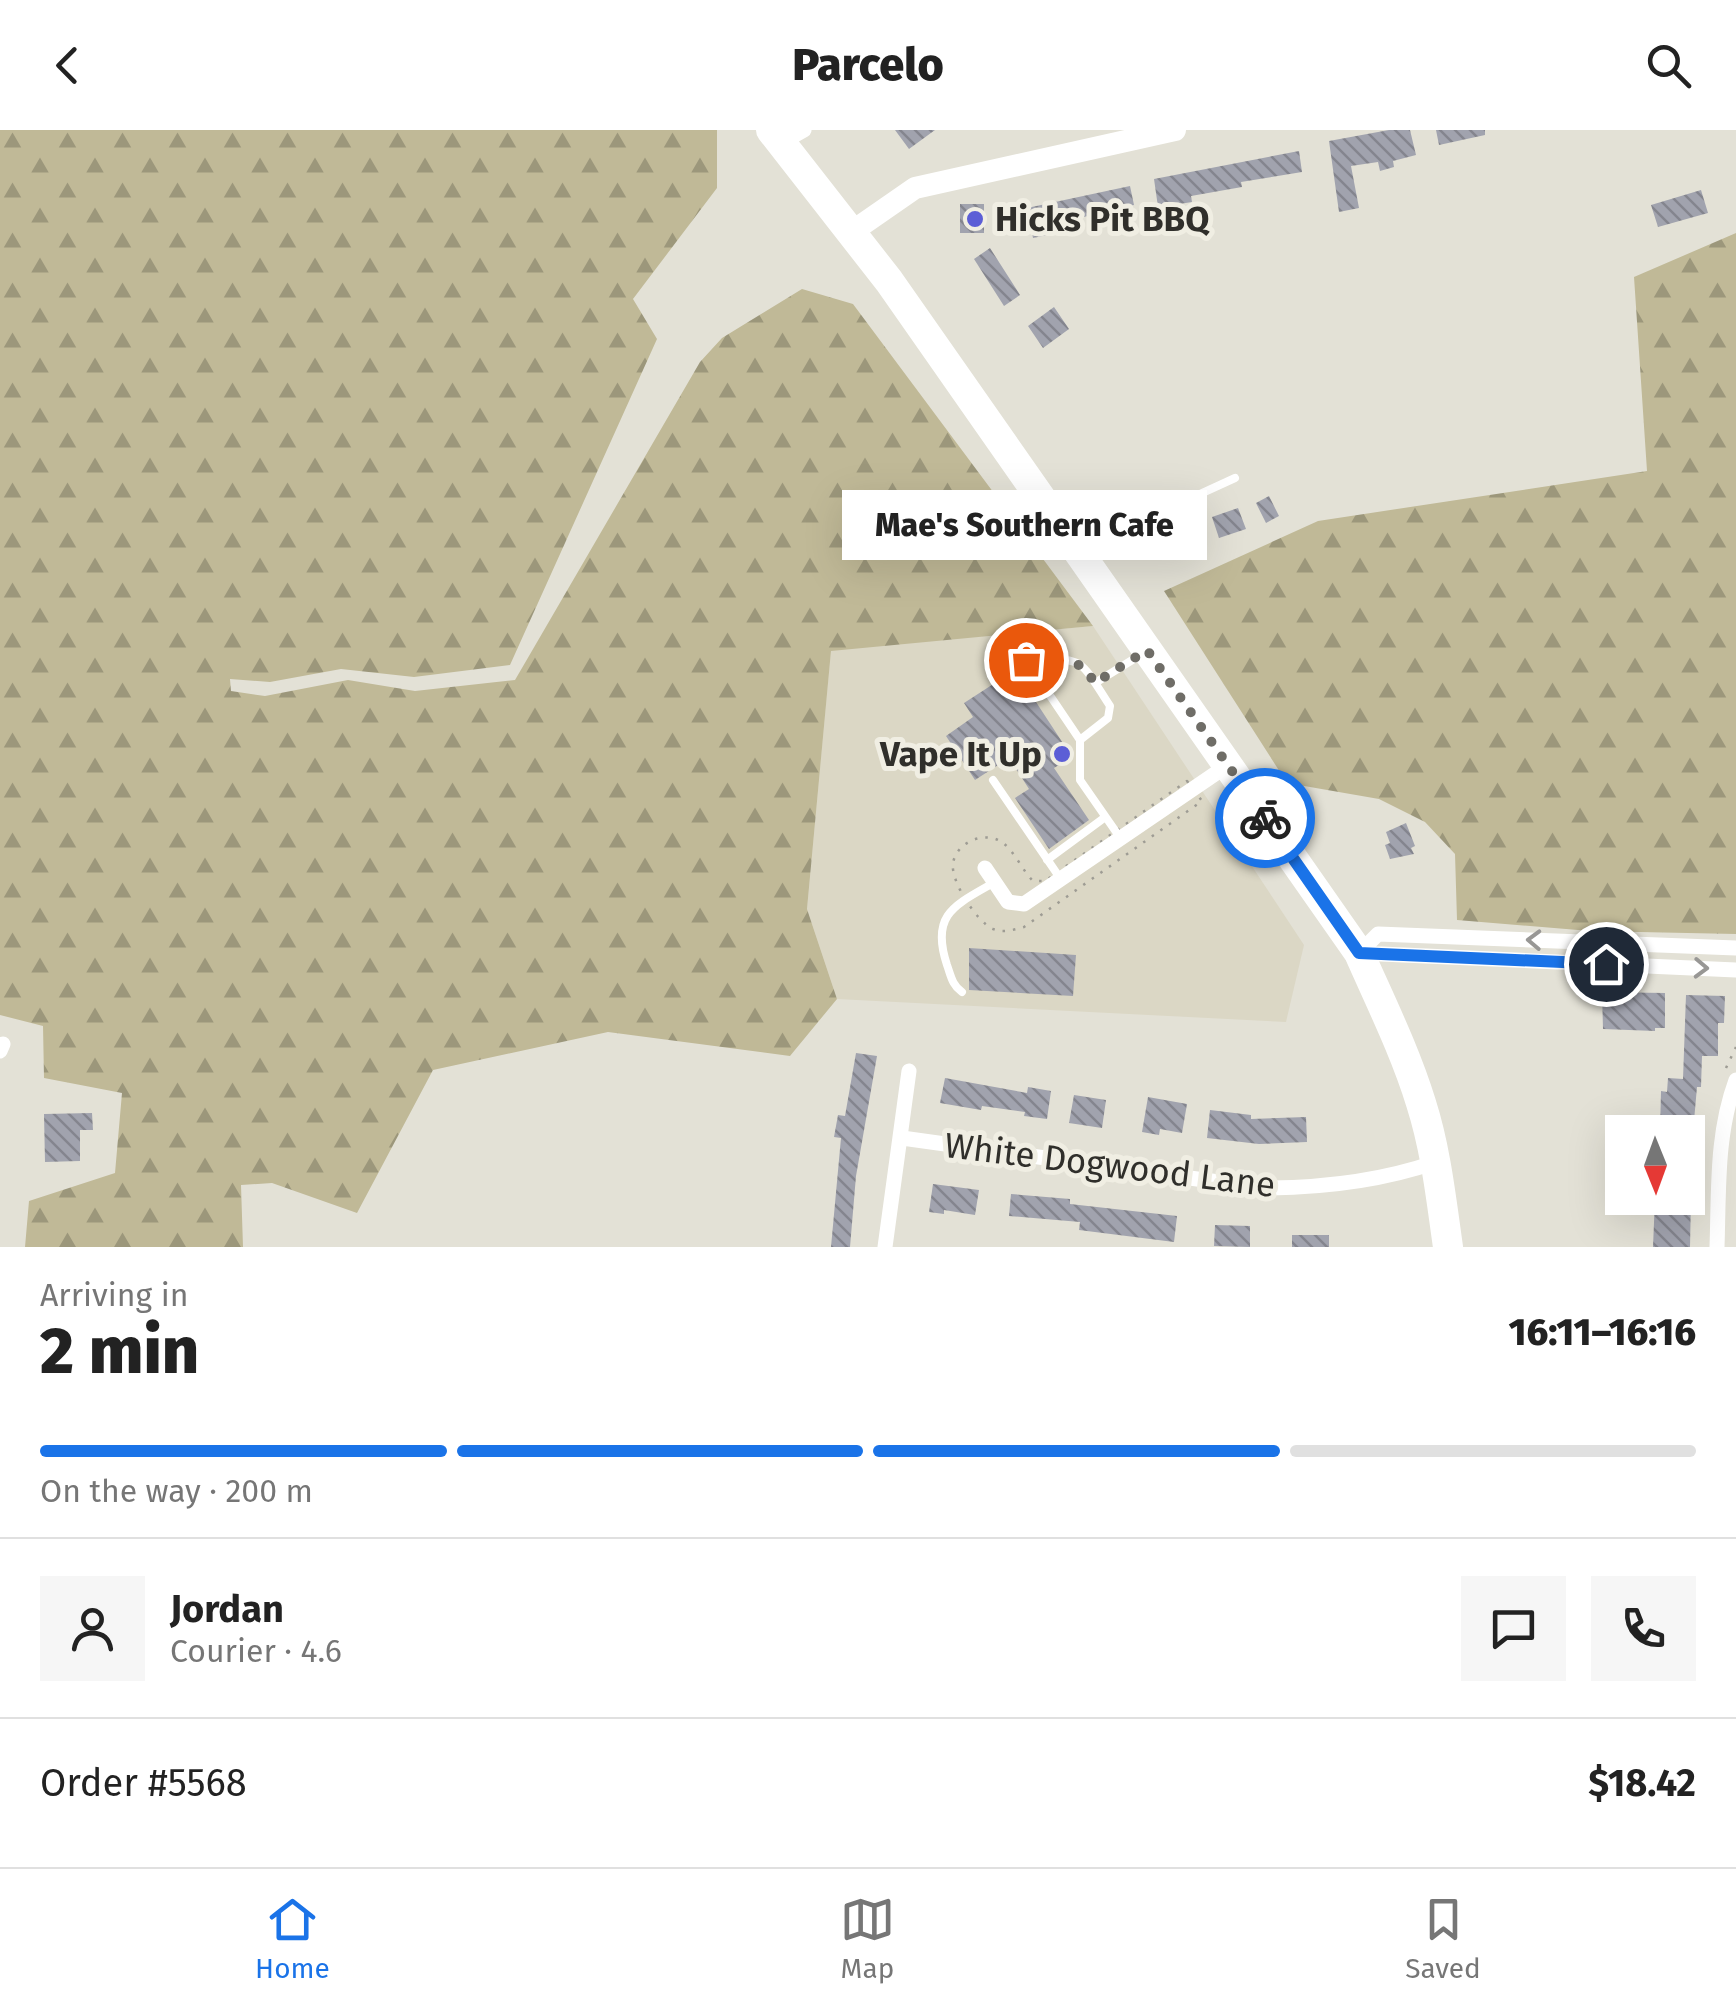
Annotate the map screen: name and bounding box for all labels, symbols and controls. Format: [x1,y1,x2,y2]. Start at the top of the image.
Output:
icon: back [40,38,95,93]
text: Parcelo [792,38,944,92]
icon: search [1641,38,1696,93]
place label: Hicks Pit BBQ [995,198,1210,240]
marker: Hicks Pit BBQ [964,208,986,230]
callout: Mae's Southern Cafe [844,490,1208,560]
text: Mae's Southern Cafe [875,506,1174,544]
pin [984,618,1069,703]
icon: bag [999,633,1054,688]
place label: Vape It Up [879,733,1042,775]
marker: Vape It Up [1051,743,1073,765]
courier [1215,768,1315,868]
icon: bike [1238,791,1293,846]
pin [1564,922,1649,1007]
one-way arrow [1525,930,1541,951]
icon: home [1579,937,1634,992]
one-way arrow [1693,958,1709,979]
north arrow [1605,1115,1705,1215]
map controls [1605,1115,1705,1215]
street label: White Dogwood Lane [942,1124,1278,1206]
text: Arriving in [40,1276,188,1314]
text: 16:11–16:16 [1509,1309,1696,1355]
text: 2 min [40,1312,199,1390]
text: On the way · 200 m [40,1472,313,1510]
button: person [40,1576,145,1681]
button: chat [1461,1576,1566,1681]
button: phone [1591,1576,1696,1681]
text: Jordan [170,1586,284,1632]
text: Courier · 4.6 [170,1632,342,1670]
text: Order #5568 [40,1760,247,1806]
text: $18.42 [1588,1760,1696,1806]
tab: Home [255,1892,330,1985]
tab: Map [840,1892,895,1985]
tab: Saved [1405,1892,1481,1985]

